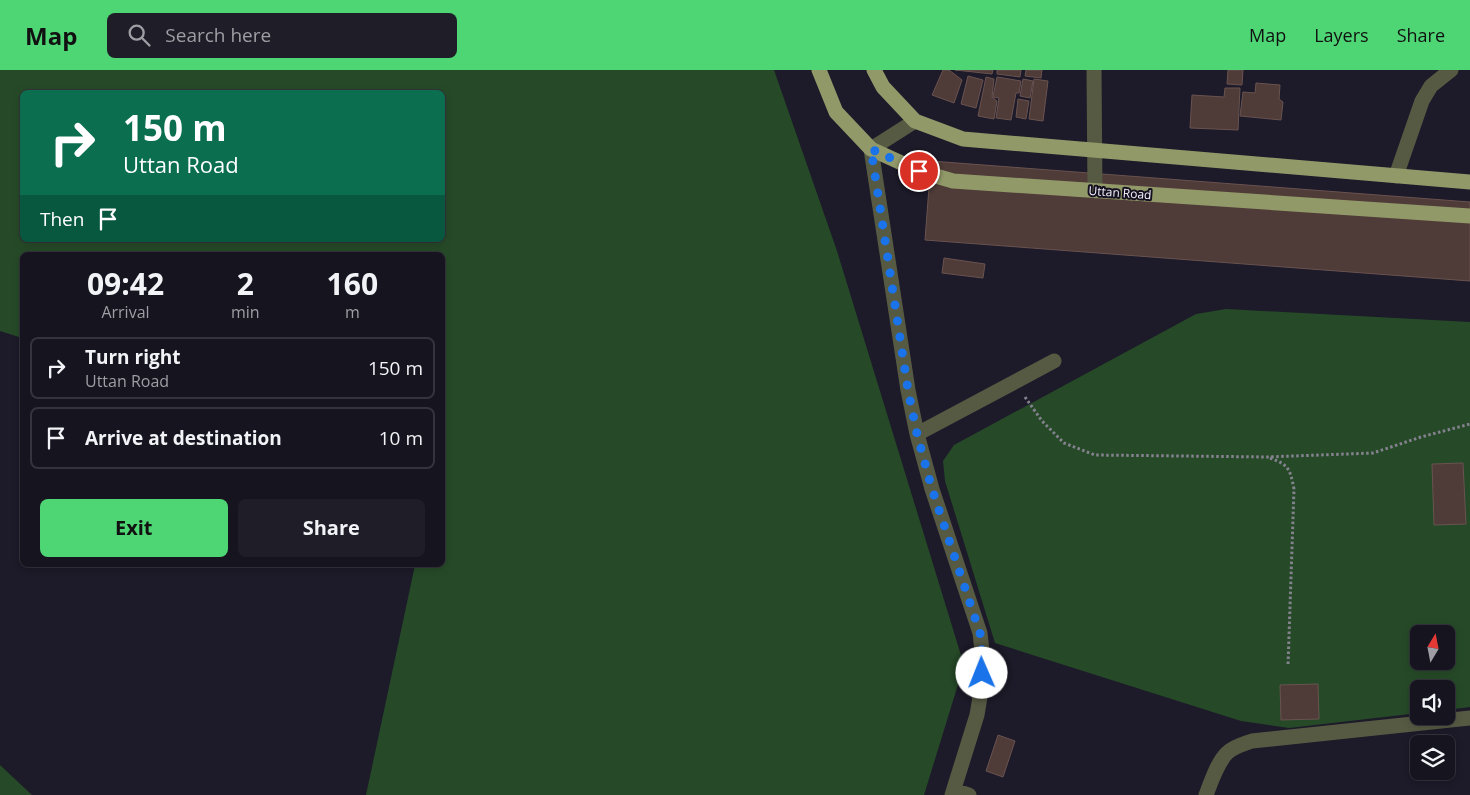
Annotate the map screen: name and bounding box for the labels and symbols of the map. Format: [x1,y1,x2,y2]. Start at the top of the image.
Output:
pin [898,150,940,192]
street label: Uttan Road [1088,182,1152,203]
north arrow [1410,625,1455,670]
position arrow [955,646,1007,698]

